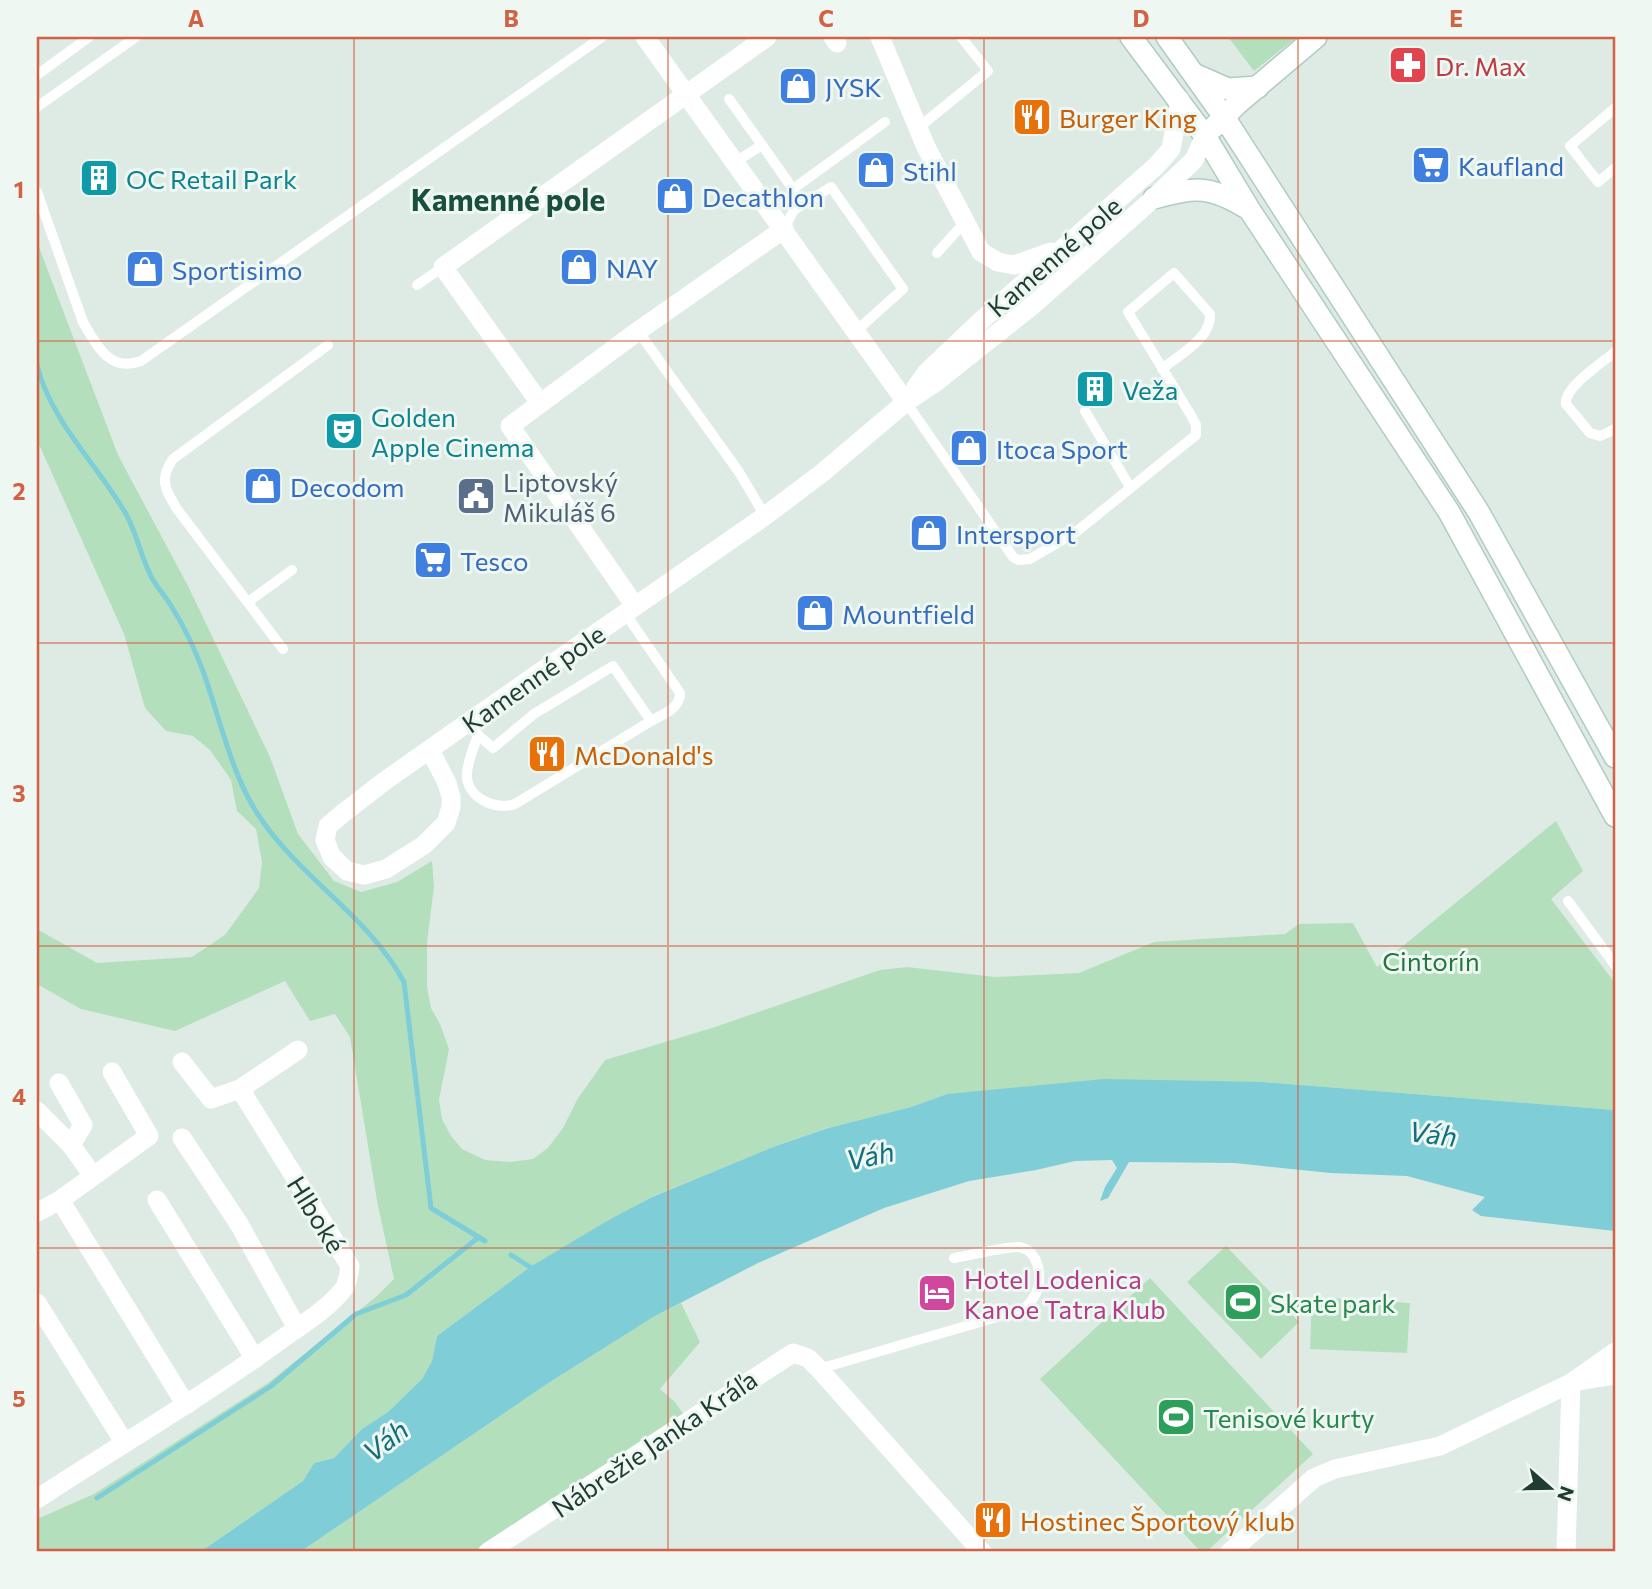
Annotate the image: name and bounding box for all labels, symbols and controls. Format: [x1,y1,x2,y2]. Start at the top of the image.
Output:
text: A [188,4,205,32]
text: B [503,4,519,32]
text: C [818,4,834,32]
text: D [1133,4,1150,32]
text: E [1449,4,1463,32]
pharmacy icon: Dr. Max [1387,44,1429,86]
place label: Dr. Max [1435,50,1527,81]
shop icon: JYSK [777,65,819,107]
place label: JYSK [825,71,882,102]
restaurant icon: Burger King [1011,96,1053,138]
place label: Burger King [1059,102,1197,133]
supermarket icon: Kaufland [1410,144,1452,186]
shop icon: Stihl [855,149,897,191]
place label: Kaufland [1458,150,1564,181]
place label: Stihl [903,155,957,186]
building icon: OC Retail Park [78,157,120,199]
place label: OC Retail Park [126,163,297,194]
text: 1 [14,175,24,203]
shop icon: Decathlon [654,175,696,217]
district label: Kamenné pole [411,180,605,217]
place label: Decathlon [702,181,824,212]
street label: Kamenné pole [981,189,1127,323]
shop icon: NAY [558,246,600,288]
shop icon: Sportisimo [124,248,166,290]
place label: NAY [606,252,658,283]
place label: Sportisimo [172,254,303,285]
building icon: Veža [1074,368,1116,410]
place label: Veža [1122,374,1178,405]
place label: Golden Apple Cinema [371,401,534,462]
theatre icon: Golden Apple Cinema [323,410,365,452]
shop icon: Itoca Sport [948,427,990,469]
place label: Itoca Sport [996,433,1128,464]
shop icon: Decodom [242,465,284,507]
place label: Liptovský Mikuláš 6 [503,466,618,527]
place label: Decodom [290,471,405,502]
public building icon: Liptovský Mikuláš 6 [455,475,497,517]
text: 2 [12,477,26,505]
shop icon: Intersport [908,512,950,554]
place label: Intersport [956,518,1076,549]
supermarket icon: Tesco [412,539,454,581]
place label: Tesco [460,545,529,576]
shop icon: Mountfield [794,592,836,634]
place label: Mountfield [842,598,975,629]
street label: Kamenné pole [456,617,610,739]
restaurant icon: McDonald's [526,733,568,775]
place label: McDonald's [574,739,714,770]
text: 3 [12,779,26,807]
park label: Cintorín [1382,945,1480,976]
text: 4 [12,1082,26,1110]
water label: Váh [1407,1113,1459,1153]
water label: Váh [843,1133,897,1177]
street label: Hlboké [282,1170,352,1258]
place label: Hotel Lodenica Kanoe Tatra Klub [964,1263,1166,1324]
hotel icon: Hotel Lodenica Kanoe Tatra Klub [916,1272,958,1314]
sports icon: Skate park [1222,1281,1264,1323]
place label: Skate park [1270,1287,1396,1318]
street label: Nábrežie Janka Kráľa [546,1363,762,1523]
text: 5 [12,1384,26,1412]
sports icon: Tenisové kurty [1155,1396,1197,1438]
place label: Tenisové kurty [1203,1402,1375,1433]
water label: Váh [355,1412,415,1468]
north arrow [1516,1452,1586,1522]
text: N [1553,1483,1580,1505]
restaurant icon: Hostinec Športový klub [972,1499,1014,1541]
place label: Hostinec Športový klub [1020,1505,1295,1536]

